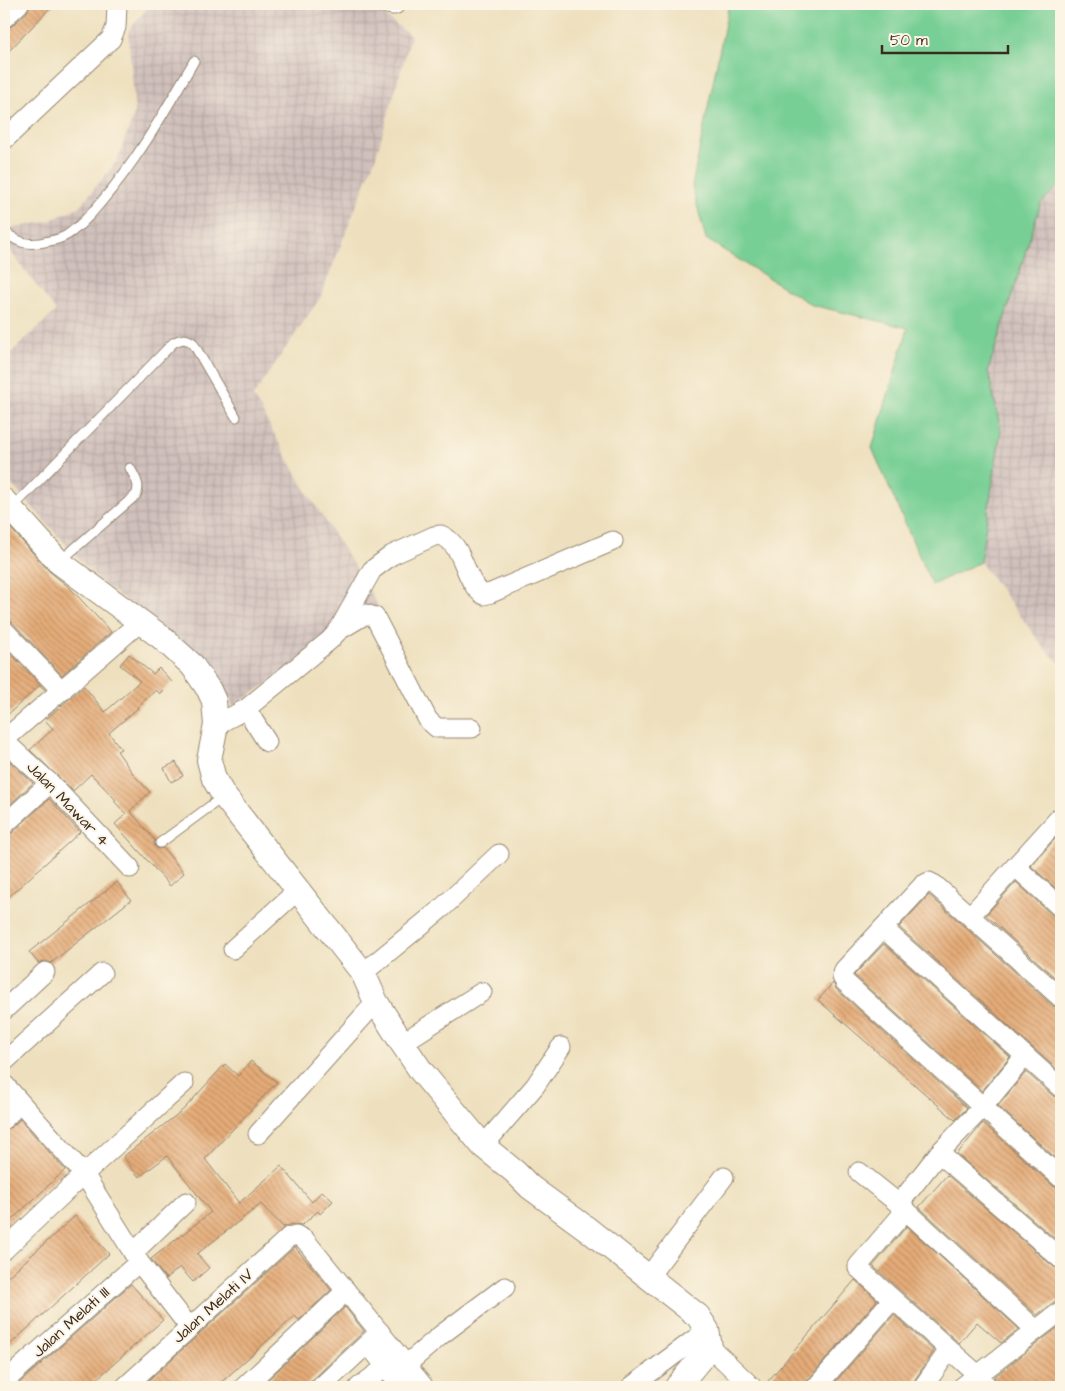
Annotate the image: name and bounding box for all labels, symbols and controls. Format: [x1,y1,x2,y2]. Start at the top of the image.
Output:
scale bar [882,22,1009,54]
text: 50 m [890,30,928,51]
street label: Jalan Mawar 4 [22,757,114,851]
street label: Jalan Melati IV [168,1264,258,1348]
street label: Jalan Melati III [28,1281,114,1363]

